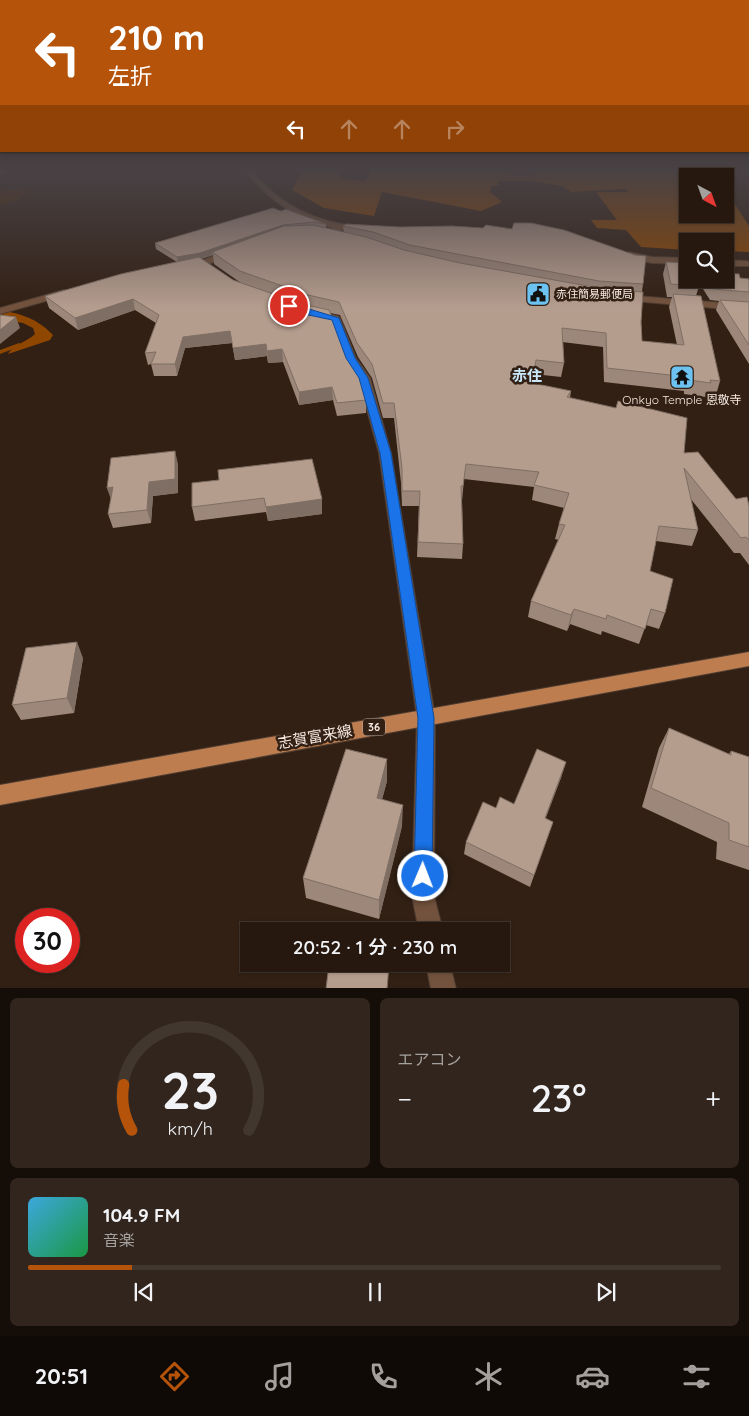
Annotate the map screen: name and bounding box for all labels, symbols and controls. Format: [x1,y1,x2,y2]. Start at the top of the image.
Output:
text: 210 m [108,15,205,59]
icon: left [25,20,90,85]
text: 左折 [108,62,152,90]
icon: left [282,115,310,143]
icon: ahead [335,115,363,143]
icon: ahead [388,115,416,143]
icon: right [441,115,469,143]
north arrow [679,168,734,222]
map controls [679,168,734,288]
button: search [679,233,734,288]
public building icon: 赤住簡易郵便局 [525,281,551,307]
pin [268,285,310,327]
place label: 赤住簡易郵便局 [556,287,633,301]
icon: arrive [275,292,303,320]
temple icon: Onkyo Temple 恩敬寺 [669,364,695,390]
district label: 赤住 [512,366,542,385]
place label: Onkyo Temple 恩敬寺 [622,392,742,407]
road number: 36 [363,719,385,736]
street label: 志賀富来線 [276,721,354,752]
position arrow [396,849,448,901]
speed limit sign: 30 [15,908,80,973]
text: 20:52 · 1 分 · 230 m [293,935,457,959]
text: エアコン [398,1049,462,1069]
text: 23 [161,1057,219,1122]
text: 23° [531,1074,587,1122]
text: − [398,1081,412,1116]
text: + [705,1081,721,1116]
text: km/h [167,1117,212,1139]
text: 104.9 FM [103,1203,180,1227]
text: 音楽 [103,1230,135,1250]
icon: previous [130,1278,158,1306]
icon: pause [361,1278,389,1306]
icon: next [592,1278,620,1306]
icon: directions [157,1359,192,1394]
icon: music [262,1359,297,1394]
icon: phone [366,1359,401,1394]
icon: climate [471,1359,506,1394]
icon: car [575,1359,610,1394]
icon: filters [679,1359,714,1394]
text: 20:51 [35,1362,88,1390]

